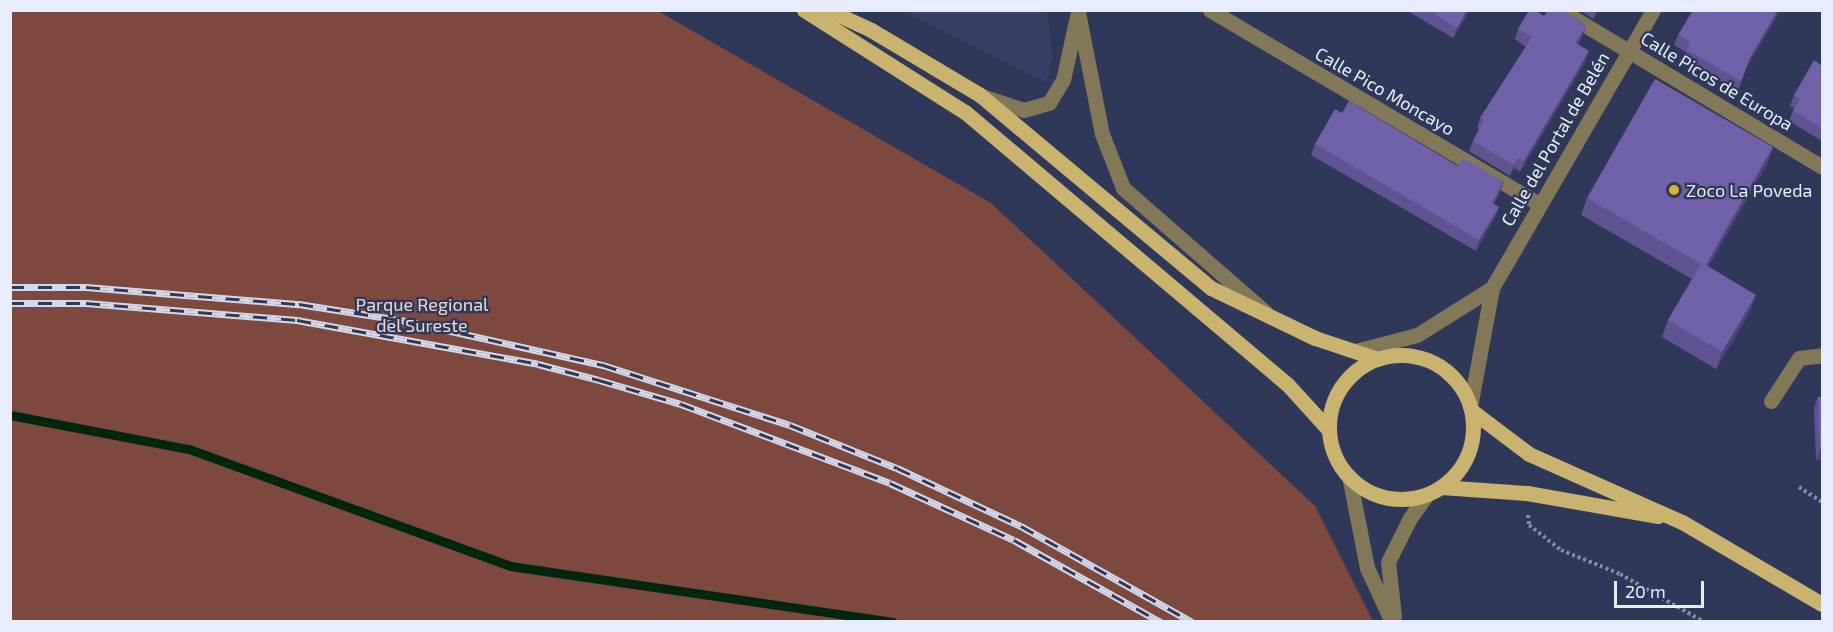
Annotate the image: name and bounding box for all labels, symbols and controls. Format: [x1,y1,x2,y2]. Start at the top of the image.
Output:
street label: Calle Picos de Europa [1637,27,1797,135]
street label: Calle Pico Moncayo [1311,42,1459,140]
street label: Calle del Portal de Belén [1496,48,1614,230]
place label: Zoco La Poveda [1686,179,1812,201]
marker: Zoco La Poveda [1667,183,1681,197]
park label: Parque Regional del Sureste [356,294,488,336]
scale bar [1617,569,1707,607]
text: 20 m [1625,580,1666,602]

